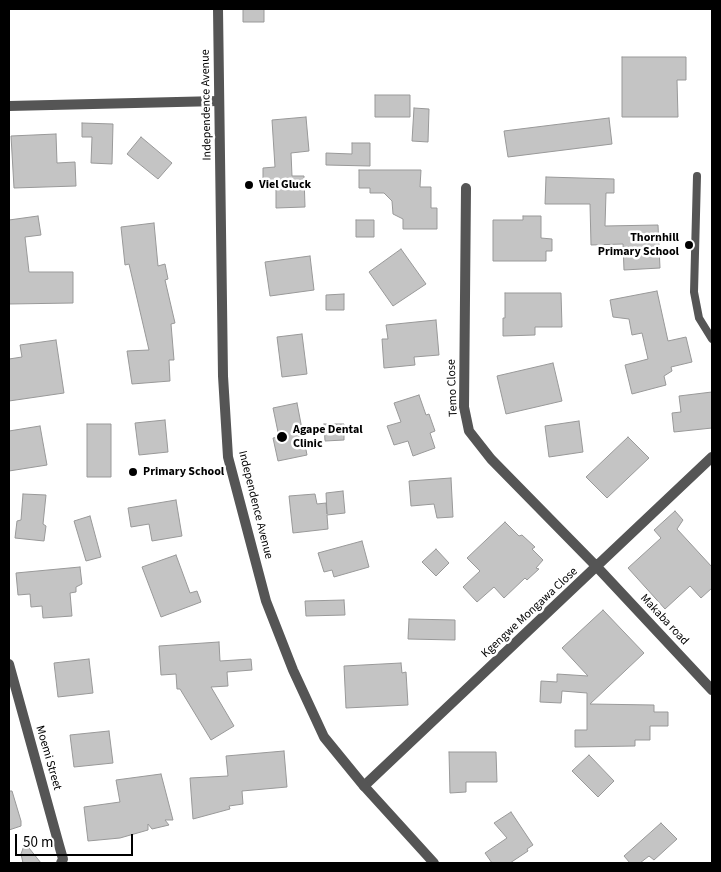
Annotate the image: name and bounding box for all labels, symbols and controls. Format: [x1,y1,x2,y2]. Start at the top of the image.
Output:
street label: Independence Avenue [199,49,215,161]
place label: Viel Gluck [259,178,311,192]
marker: Viel Gluck [243,179,255,191]
place label: Thornhill Primary School [598,231,679,259]
marker: Thornhill Primary School [683,239,695,251]
street label: Temo Close [445,359,461,417]
place label: Agape Dental Clinic [293,423,363,451]
marker: Agape Dental Clinic [275,430,289,444]
street label: Independence Avenue [235,449,275,561]
place label: Primary School [143,465,224,479]
marker: Primary School [127,466,139,478]
street label: Kgengwe Mongawa Close [479,565,581,661]
street label: Makaba road [637,591,691,649]
street label: Moemi Street [32,724,64,792]
scale bar [18,824,135,856]
text: 50 m [23,832,53,853]

